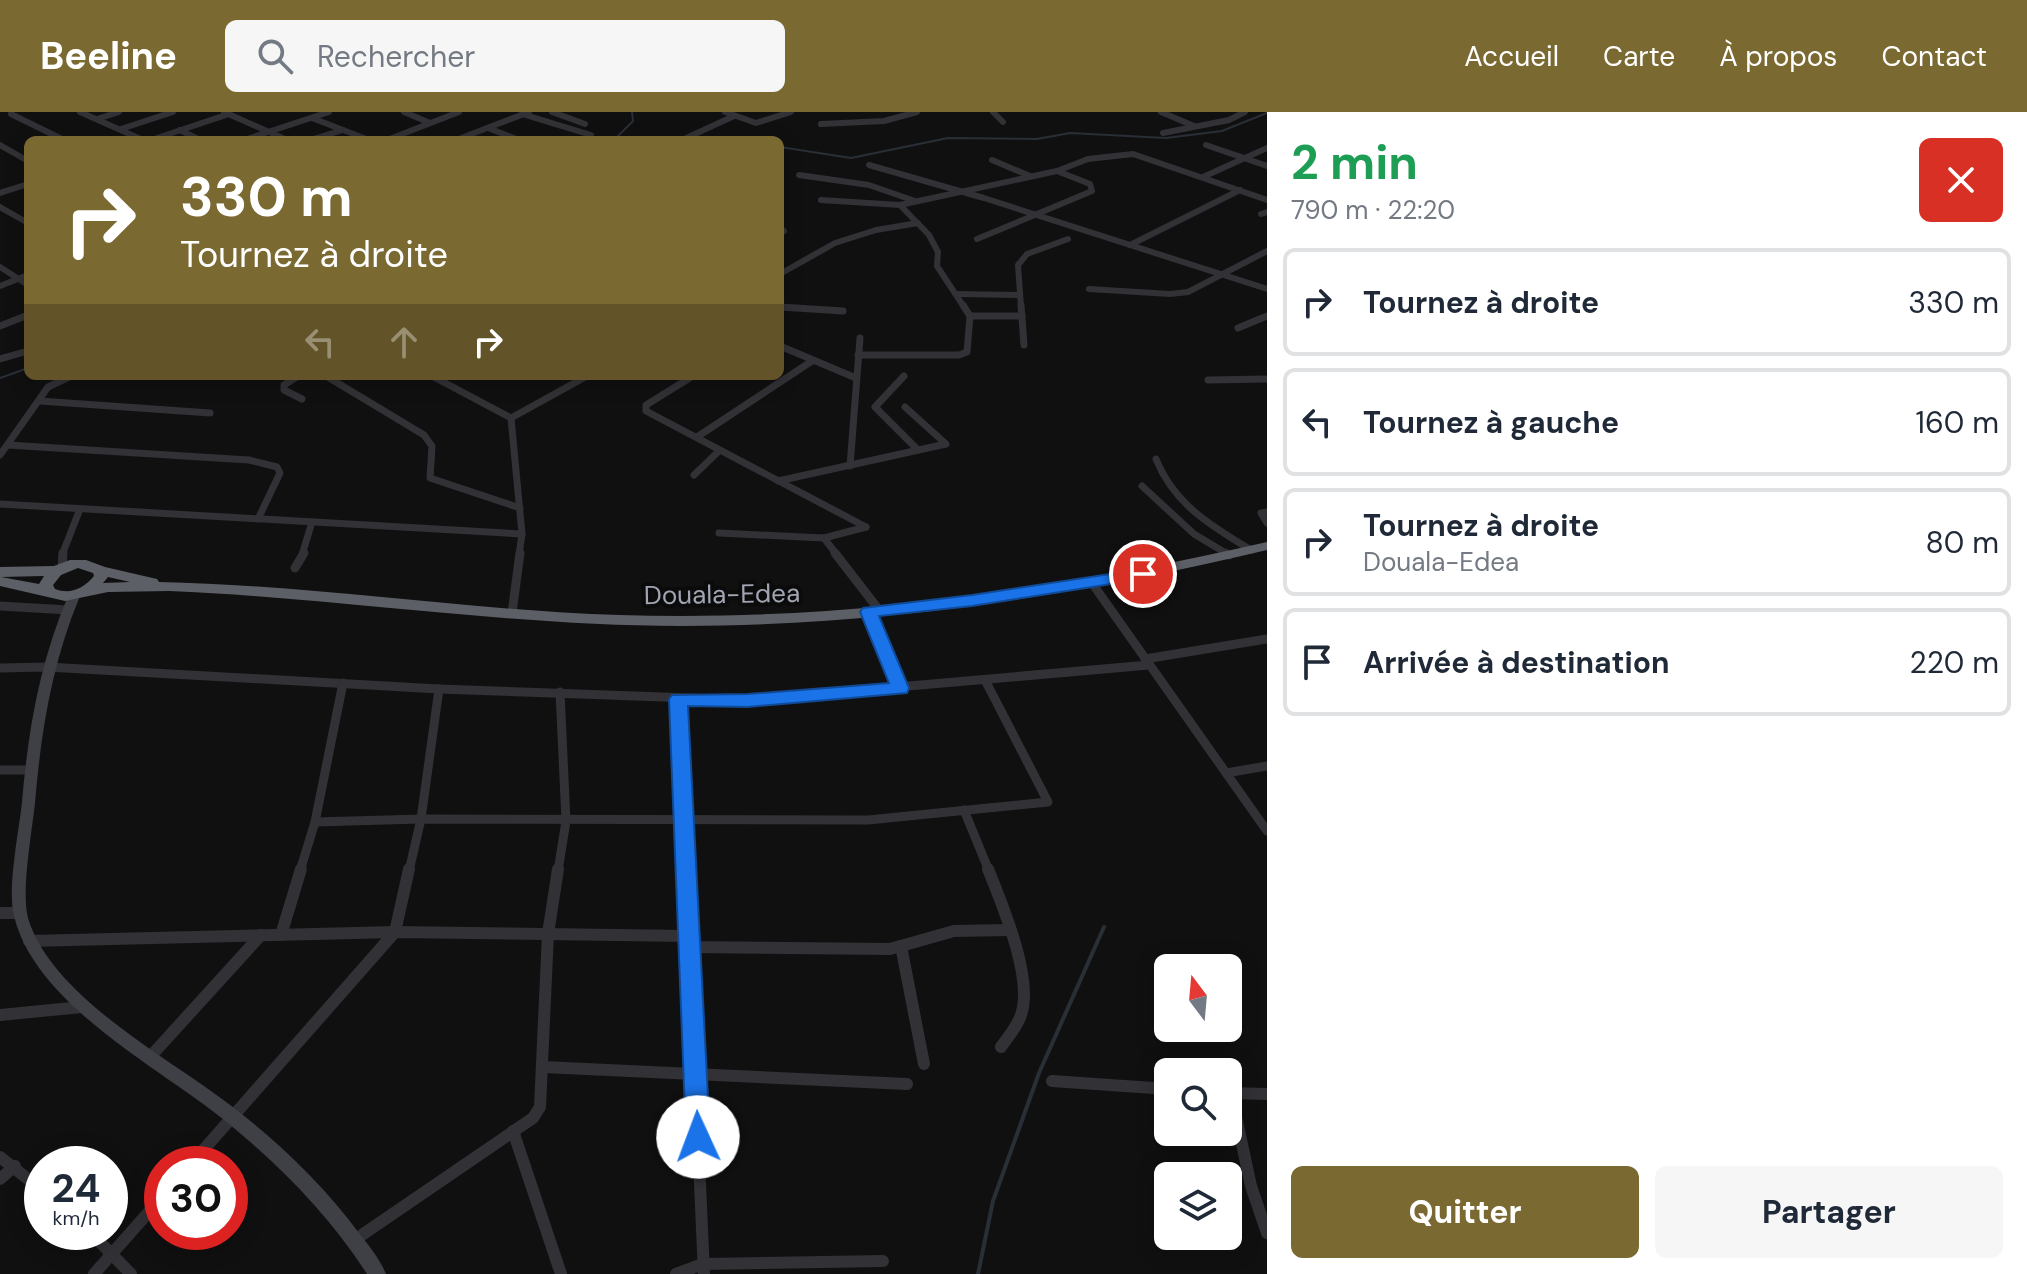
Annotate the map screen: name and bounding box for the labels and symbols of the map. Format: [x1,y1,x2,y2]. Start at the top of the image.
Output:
pin [1109,540,1177,608]
street label: Douala-Edea [644,576,800,612]
north arrow [1154,954,1242,1042]
position arrow [656,1095,740,1179]
speed limit sign: 30 [144,1146,248,1250]

